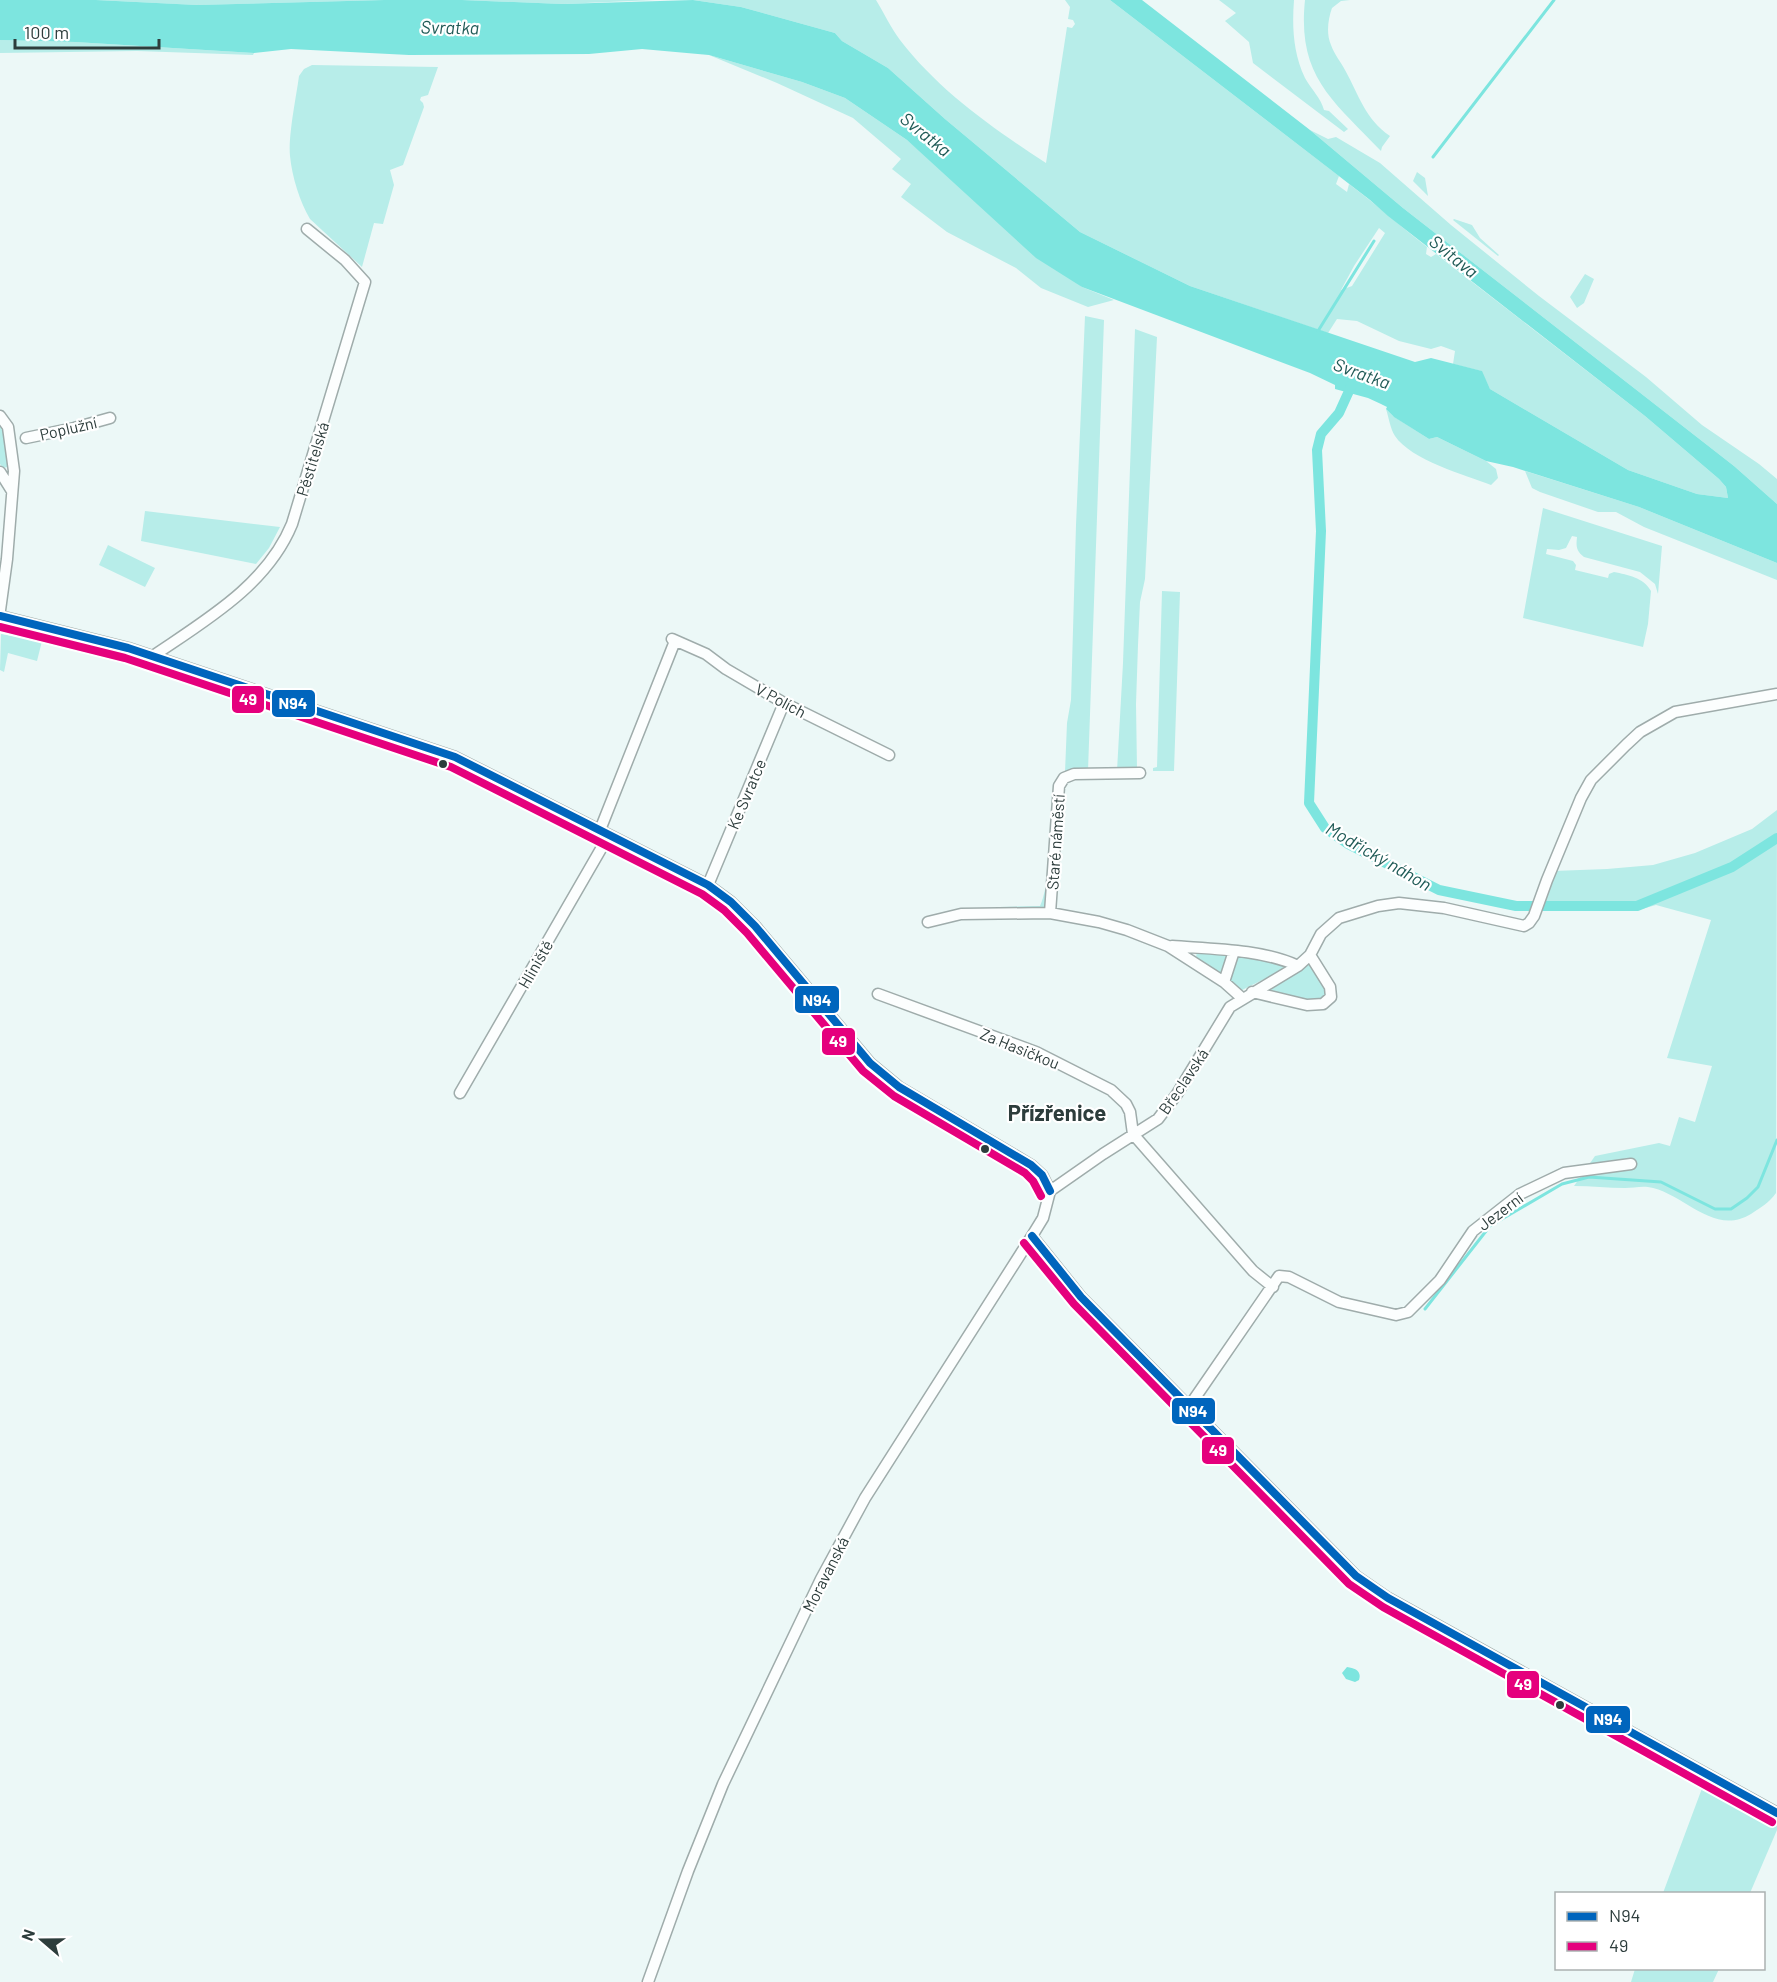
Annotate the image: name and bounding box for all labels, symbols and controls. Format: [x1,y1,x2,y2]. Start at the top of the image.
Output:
scale bar [15,12,159,50]
water label: Svratka [421,15,479,39]
text: 100 m [24,21,69,43]
water label: Svratka [896,107,956,161]
water label: Svitava [1425,230,1483,282]
water label: Svratka [1331,353,1393,393]
street label: Poplužní [38,412,99,444]
street label: Pěstitelská [292,420,332,498]
street label: V Polích [752,679,810,721]
line badge: 49 [231,685,265,714]
text: 49 [239,689,257,708]
line badge: N94 [271,689,316,718]
text: N94 [279,693,307,712]
street label: Ke Svratce [723,756,769,832]
unlabelled marker [437,758,449,770]
street label: Staré náměstí [1042,793,1068,891]
water label: Modřický náhon [1322,817,1436,895]
street label: Hliniště [514,936,556,992]
line badge: N94 [794,985,840,1014]
text: N94 [803,990,831,1009]
street label: Za Hasičkou [978,1023,1062,1073]
line badge: 49 [821,1027,856,1056]
text: 49 [829,1031,847,1050]
street label: Břeclavská [1154,1045,1212,1117]
district label: Přízřenice [1008,1099,1106,1125]
unlabelled marker [979,1143,991,1155]
street label: Jezerní [1474,1188,1527,1234]
line badge: N94 [1171,1397,1216,1425]
text: N94 [1179,1401,1207,1420]
line badge: 49 [1201,1436,1235,1465]
text: 49 [1209,1440,1227,1459]
street label: Moravanská [798,1533,852,1615]
line badge: 49 [1506,1670,1540,1699]
text: 49 [1514,1674,1532,1693]
unlabelled marker [1554,1699,1566,1711]
line badge: N94 [1585,1705,1631,1734]
text: N94 [1594,1709,1622,1728]
legend [1555,1892,1765,1970]
text: N94 [1609,1904,1640,1926]
north arrow [12,1910,72,1970]
text: N [17,1926,38,1943]
text: 49 [1609,1934,1628,1956]

